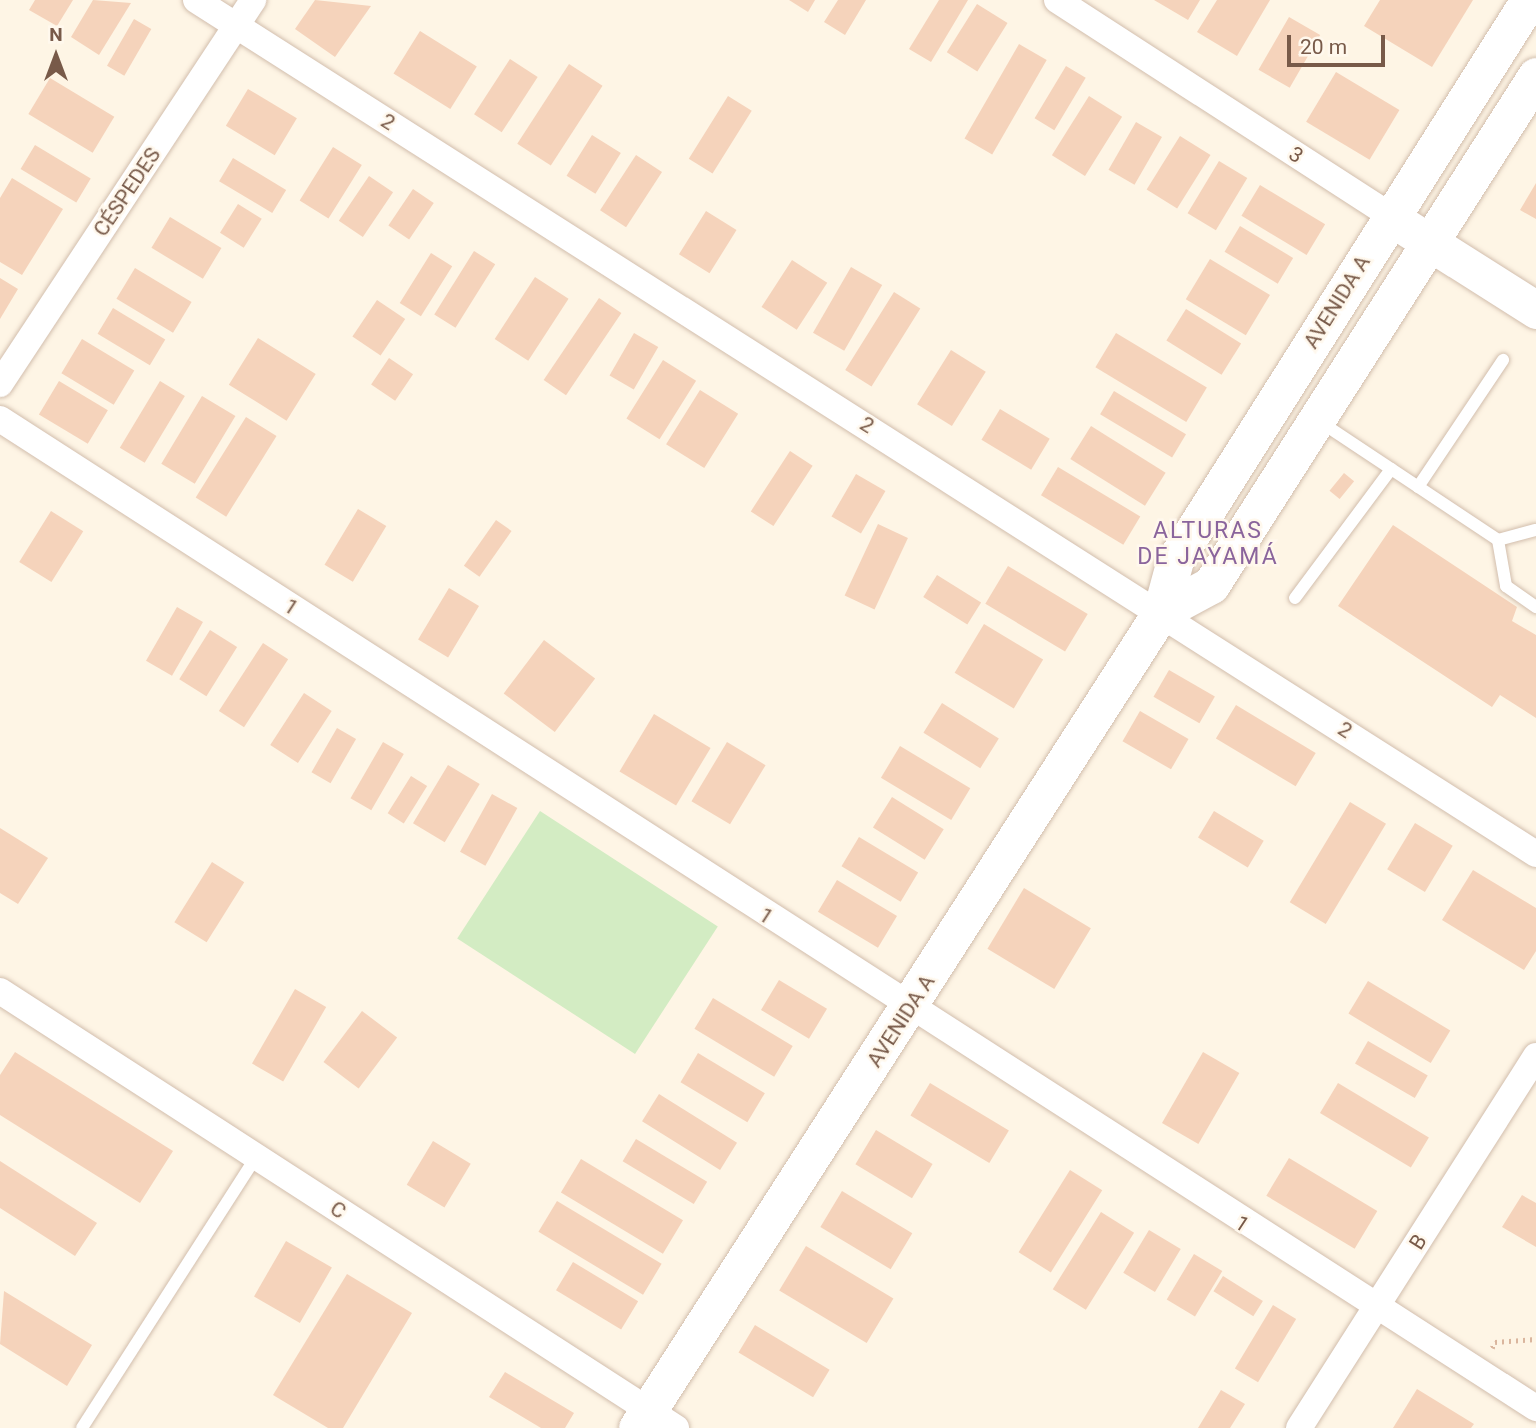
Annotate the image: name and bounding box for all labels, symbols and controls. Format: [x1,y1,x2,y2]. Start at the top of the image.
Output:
north arrow [21,21,91,91]
scale bar [1291,21,1389,65]
text: N [49,23,63,46]
text: 20 m [1300,35,1347,59]
street label: 2 [376,108,400,136]
street label: 3 [1284,141,1308,169]
street label: CÉSPEDES [88,143,166,241]
street label: AVENIDA A [1298,251,1376,353]
street label: 2 [855,411,879,439]
district label: ALTURAS DE JAYAMÁ [1138,517,1278,571]
street label: 1 [279,593,303,621]
street label: 2 [1333,716,1357,744]
street label: 1 [754,902,778,930]
street label: AVENIDA A [862,970,940,1072]
street label: C [325,1196,351,1224]
street label: 1 [1230,1210,1254,1238]
street label: B [1404,1230,1432,1254]

